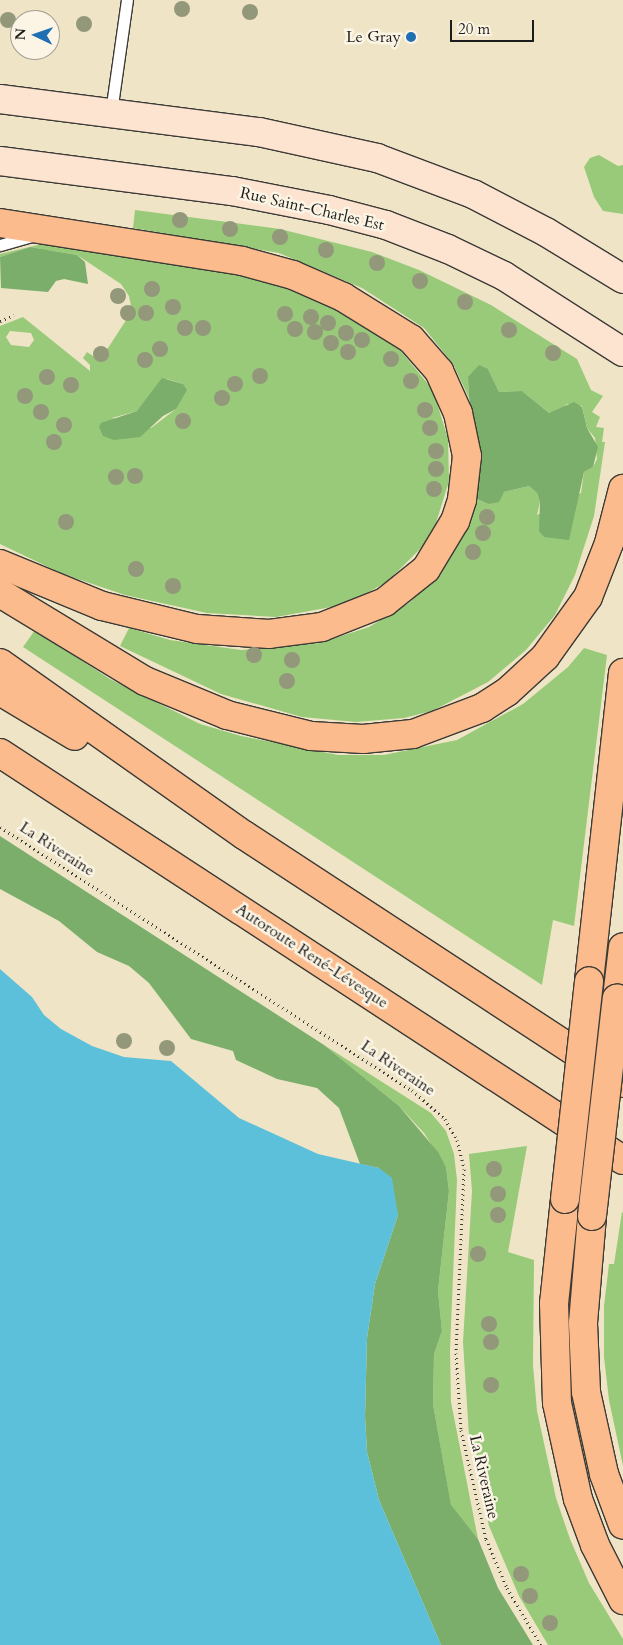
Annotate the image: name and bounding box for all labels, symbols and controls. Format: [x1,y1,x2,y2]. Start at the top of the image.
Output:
north arrow [10,10,60,60]
scale bar [453,10,537,42]
text: 20 m [458,19,490,39]
place label: Le Gray [346,27,401,47]
text: N [11,28,30,41]
marker: Le Gray [405,31,417,43]
street label: Rue Saint-Charles Est [238,183,386,235]
street label: La Riveraine [16,818,98,880]
street label: Autoroute René-Lévesque [232,900,392,1012]
street label: La Riveraine [357,1036,439,1100]
street label: La Riveraine [465,1433,503,1521]

